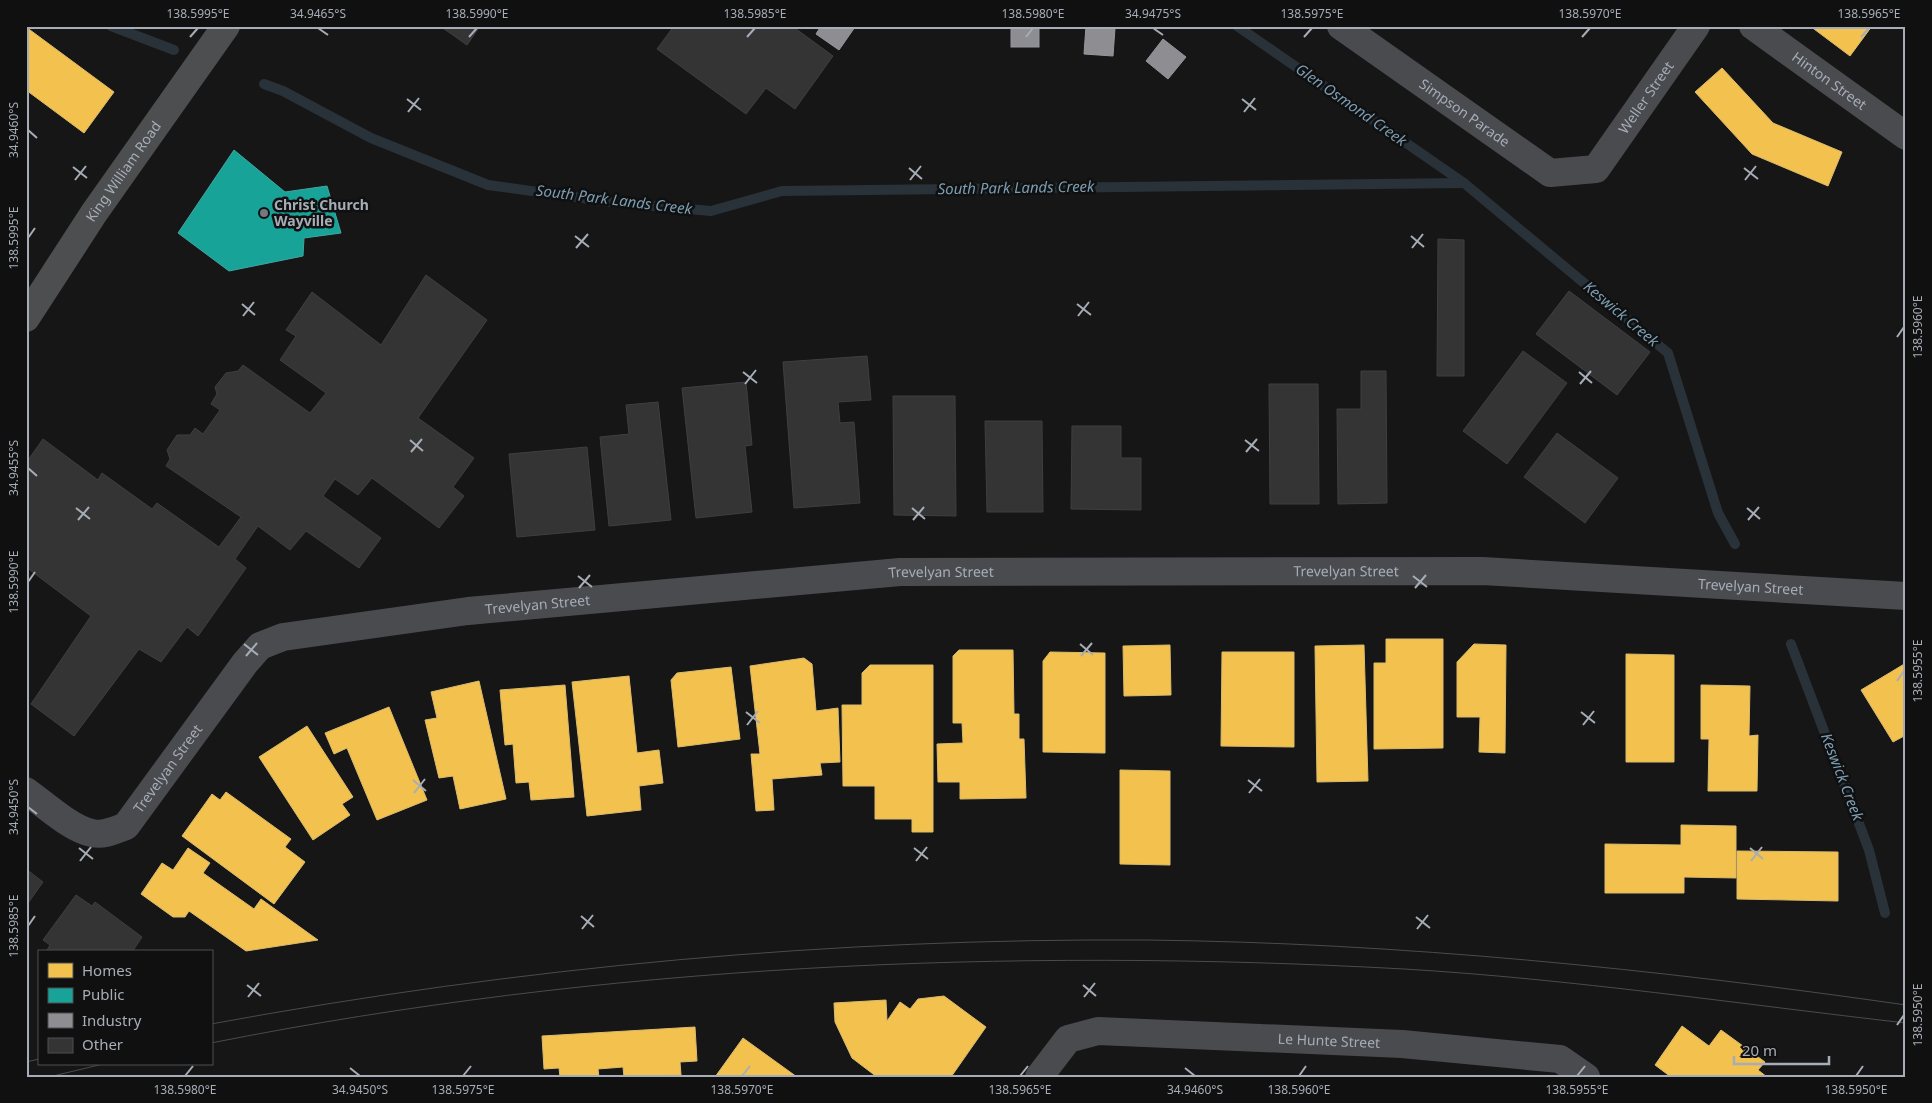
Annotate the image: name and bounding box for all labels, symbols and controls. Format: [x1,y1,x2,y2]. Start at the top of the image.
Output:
text: 138.5995°E [166,5,230,22]
text: 34.9465°S [290,5,346,22]
text: 138.5990°E [445,5,509,22]
text: 138.5985°E [723,5,787,22]
text: 138.5980°E [1001,5,1065,22]
text: 34.9475°S [1125,5,1181,22]
text: 138.5975°E [1280,5,1344,22]
text: 138.5970°E [1558,5,1622,22]
text: 138.5965°E [1837,5,1901,22]
street label: Hinton Street [1788,47,1871,114]
street label: Weller Street [1614,57,1678,137]
water label: Glen Osmond Creek [1292,58,1411,150]
street label: Simpson Parade [1416,74,1514,151]
text: 34.9460°S [5,102,22,158]
street label: King William Road [81,117,165,225]
water label: South Park Lands Creek [937,176,1095,198]
water label: South Park Lands Creek [535,180,694,219]
place label: Christ Church Wayville [274,195,369,230]
text: 138.5995°E [5,206,22,270]
marker: Christ Church Wayville [258,207,270,219]
water label: Keswick Creek [1580,276,1664,351]
text: 138.5960°E [1909,295,1926,359]
text: 34.9455°S [5,440,22,496]
text: 138.5990°E [5,550,22,614]
street label: Trevelyan Street [1293,561,1399,580]
street label: Trevelyan Street [888,562,994,582]
street label: Trevelyan Street [1698,574,1804,599]
street label: Trevelyan Street [484,590,591,618]
text: 138.5955°E [1909,639,1926,703]
street label: Trevelyan Street [129,720,206,817]
water label: Keswick Creek [1817,730,1869,824]
text: 34.9450°S [5,779,22,835]
text: 138.5985°E [5,894,22,958]
legend [38,950,212,1066]
text: Homes [82,960,132,980]
text: 138.5950°E [1909,983,1926,1047]
text: Public [82,984,125,1004]
text: Industry [82,1010,142,1030]
street label: Le Hunte Street [1277,1029,1380,1052]
scale bar [1734,1033,1830,1065]
text: Other [82,1034,123,1054]
text: 20 m [1742,1040,1777,1060]
text: 138.5980°E [153,1081,217,1098]
text: 34.9450°S [332,1081,388,1098]
text: 138.5975°E [431,1081,495,1098]
text: 138.5970°E [710,1081,774,1098]
text: 138.5965°E [988,1081,1052,1098]
text: 34.9460°S [1167,1081,1223,1098]
text: 138.5960°E [1267,1081,1331,1098]
text: 138.5955°E [1545,1081,1609,1098]
text: 138.5950°E [1824,1081,1888,1098]

